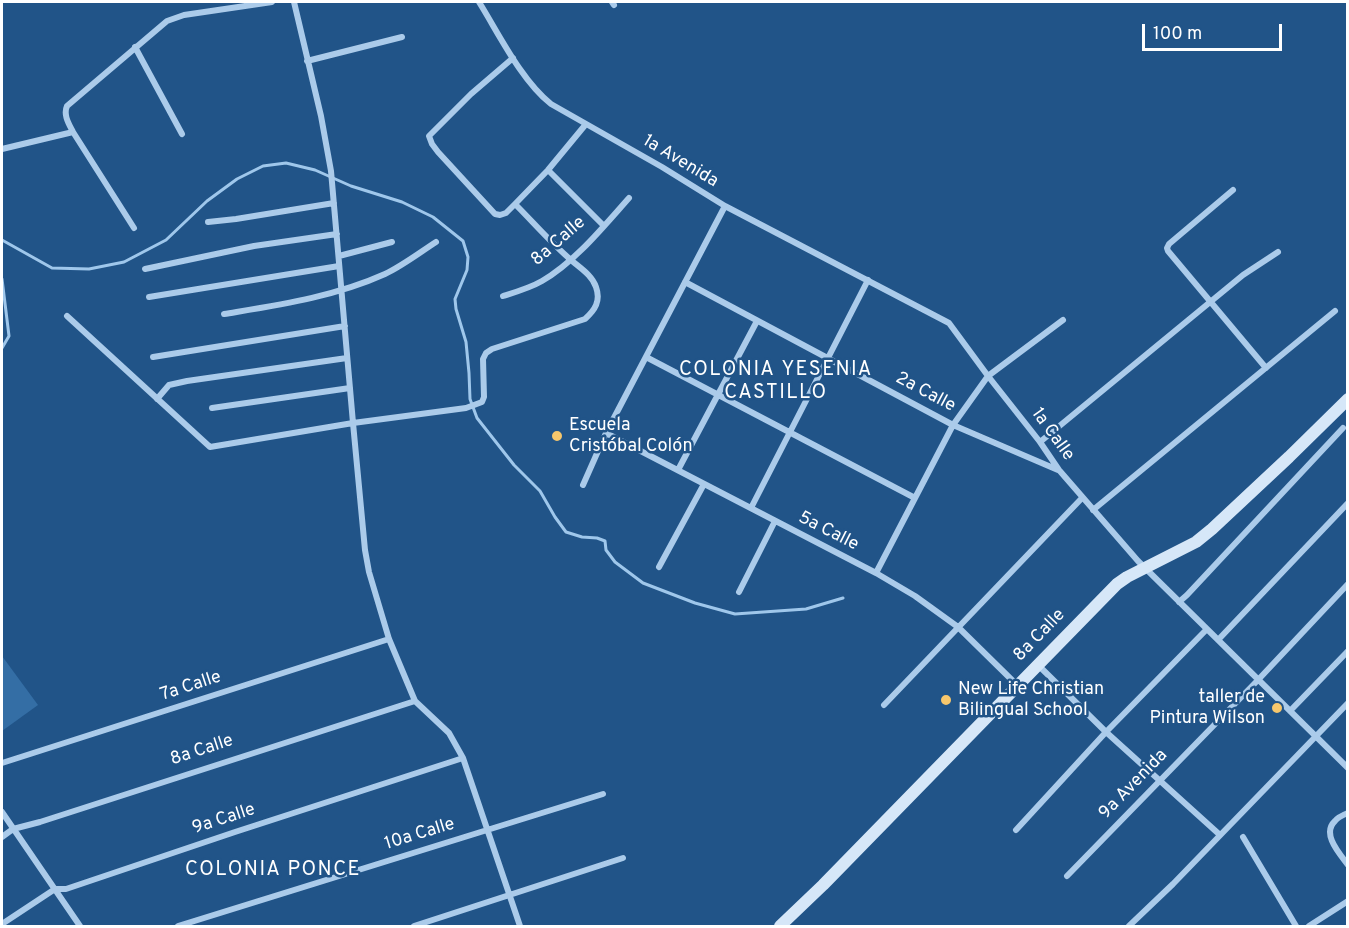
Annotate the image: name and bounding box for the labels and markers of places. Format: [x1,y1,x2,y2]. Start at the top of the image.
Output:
place label: Escuela Cristóbal Colón [569,415,693,458]
marker: Escuela Cristóbal Colón [550,429,564,443]
place label: New Life Christian Bilingual School [958,679,1104,722]
place label: taller de Pintura Wilson [1150,687,1265,730]
marker: New Life Christian Bilingual School [939,693,953,707]
marker: taller de Pintura Wilson [1270,701,1284,715]

